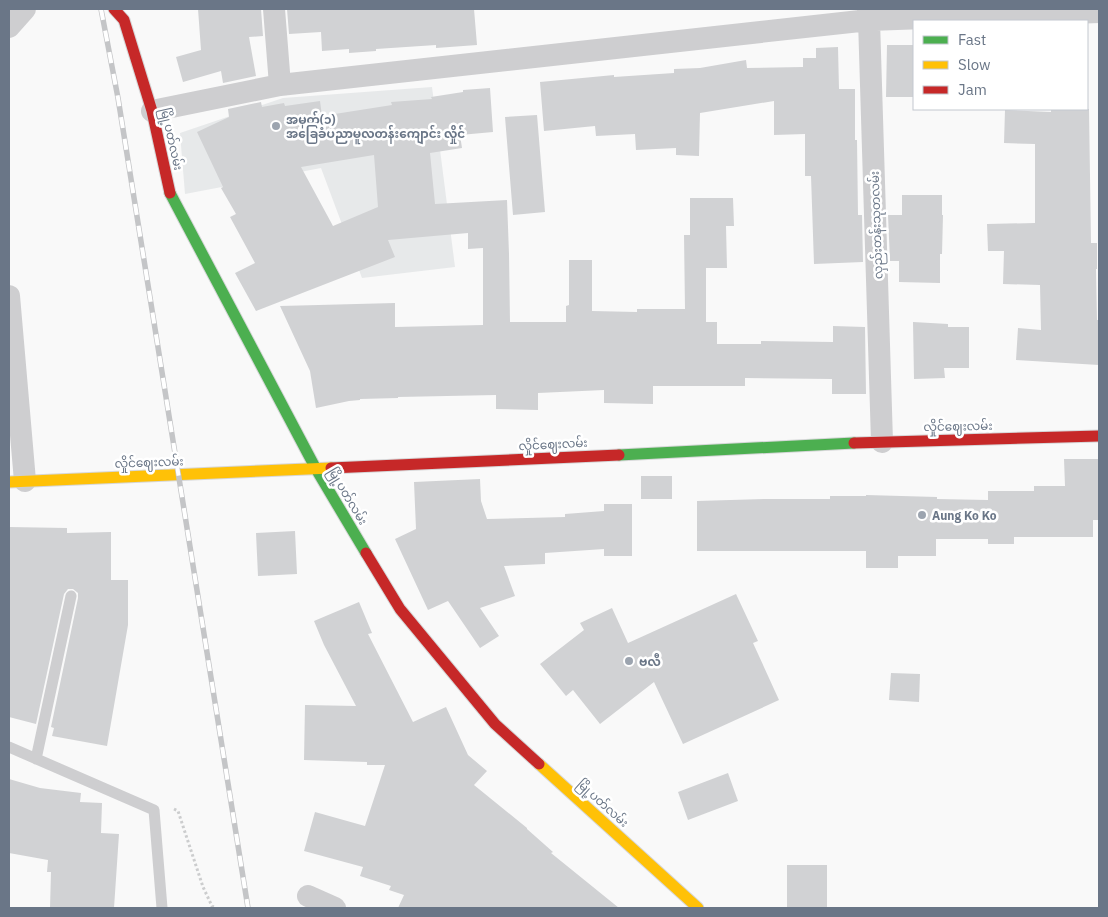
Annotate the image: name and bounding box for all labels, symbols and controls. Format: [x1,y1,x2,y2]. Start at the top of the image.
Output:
legend [913,20,1088,110]
text: Fast [958,30,986,49]
text: Slow [958,55,991,74]
text: Jam [958,80,987,99]
street label: မြို့ပတ်လမ်း [155,106,187,172]
place label: အမှတ်(၁) အခြေခံပညာမူလတန်းကျောင်း လှိုင် [286,110,465,145]
marker: အမှတ်(၁) အခြေခံပညာမူလတန်းကျောင်း လှိုင် [270,120,282,132]
street label: လှည်းတန်းသုတလမ်း [866,171,888,279]
street label: လှိုင်ဈေးလမ်း [923,417,993,437]
street label: လှိုင်ဈေးလမ်း [518,434,588,456]
street label: လှိုင်ဈေးလမ်း [114,452,184,474]
street label: မြို့ပတ်လမ်း [323,464,372,529]
place label: Aung Ko Ko [932,508,997,523]
marker: Aung Ko Ko [916,509,928,521]
place label: ဗလီ [639,653,661,669]
marker: ဗလီ [623,655,635,667]
street label: မြို့ပတ်လမ်း [572,775,632,832]

